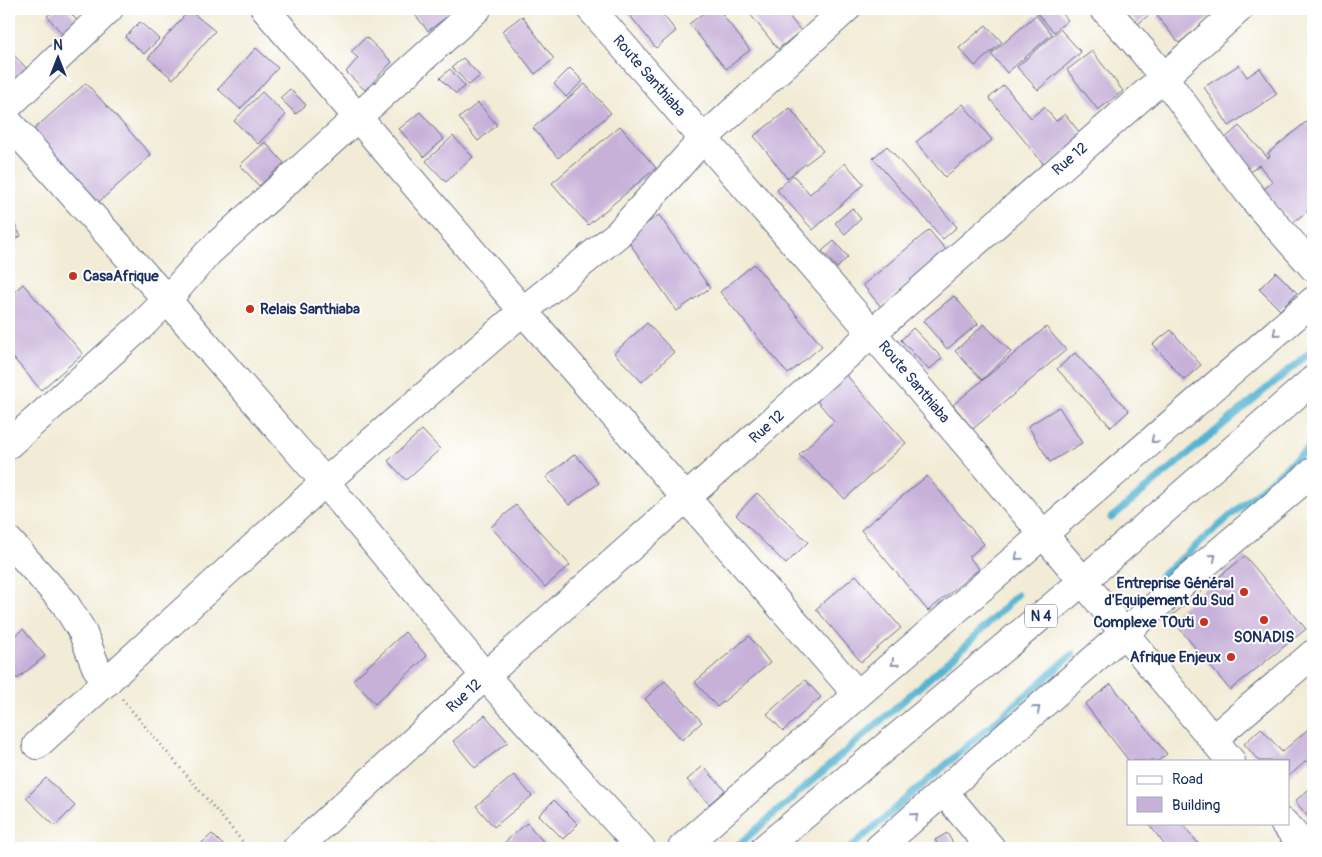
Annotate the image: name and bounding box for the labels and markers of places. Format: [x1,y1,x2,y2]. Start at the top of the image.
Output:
place label: CasaAfrique [83,267,159,286]
marker: CasaAfrique [67,270,79,282]
place label: Relais Santhiaba [260,300,360,319]
marker: Relais Santhiaba [244,303,256,315]
place label: Entreprise Général d'Equipement du Sud [1104,574,1234,610]
marker: Entreprise Général d'Equipement du Sud [1238,586,1250,598]
place label: Complexe TOuti [1094,613,1194,632]
marker: SONADIS [1258,614,1270,626]
marker: Complexe TOuti [1198,616,1210,628]
place label: SONADIS [1234,628,1295,647]
place label: Afrique Enjeux [1130,648,1221,667]
marker: Afrique Enjeux [1225,651,1237,663]

